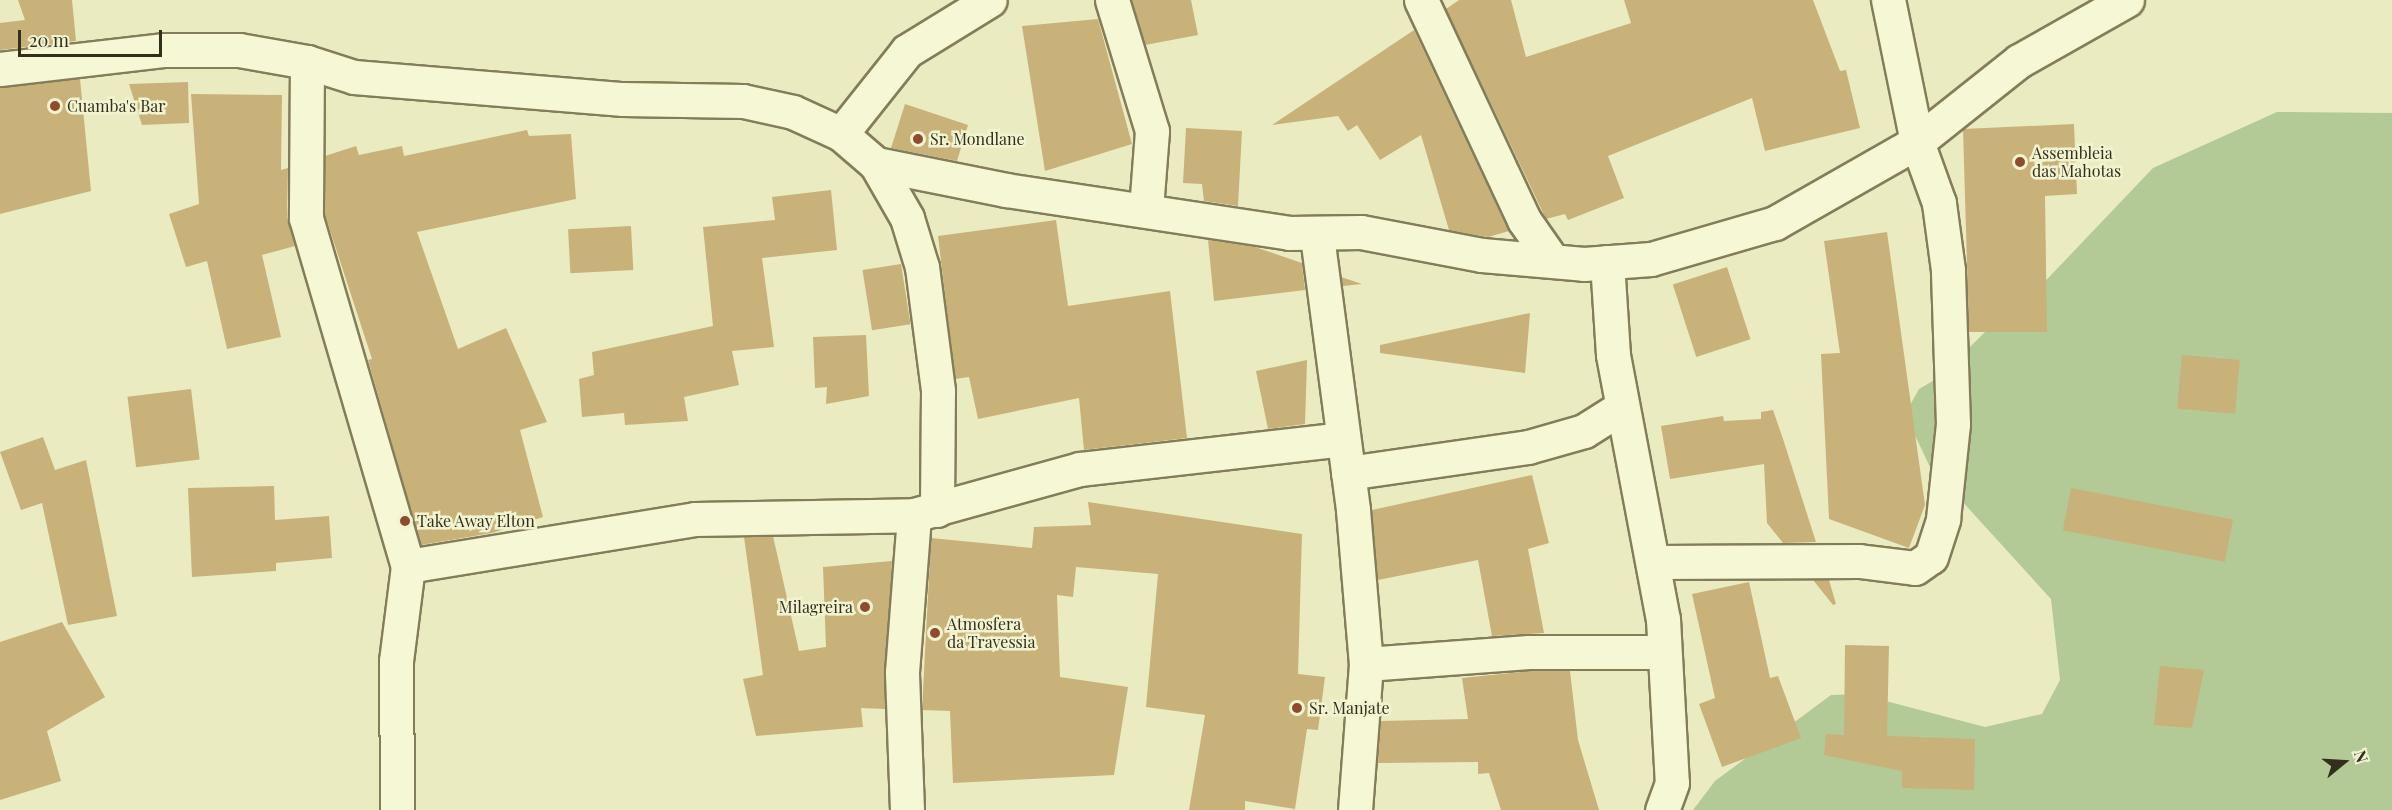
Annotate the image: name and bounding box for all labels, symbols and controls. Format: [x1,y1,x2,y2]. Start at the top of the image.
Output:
scale bar [21,18,165,56]
text: 20 m [29,28,69,52]
place label: Cuamba's Bar [67,96,165,116]
marker: Cuamba's Bar [48,99,62,113]
place label: Sr. Mondlane [930,129,1025,149]
marker: Sr. Mondlane [911,132,925,146]
place label: Assembleia das Mahotas [2032,143,2121,181]
marker: Assembleia das Mahotas [2013,155,2027,169]
place label: Take Away Elton [417,511,536,531]
marker: Take Away Elton [398,514,412,528]
place label: Milagreira [779,597,853,617]
marker: Milagreira [858,600,872,614]
place label: Atmosfera da Travessia [947,614,1036,652]
marker: Atmosfera da Travessia [928,626,942,640]
place label: Sr. Manjate [1309,698,1390,718]
marker: Sr. Manjate [1290,701,1304,715]
north arrow [2314,732,2374,792]
text: N [2350,748,2373,765]

